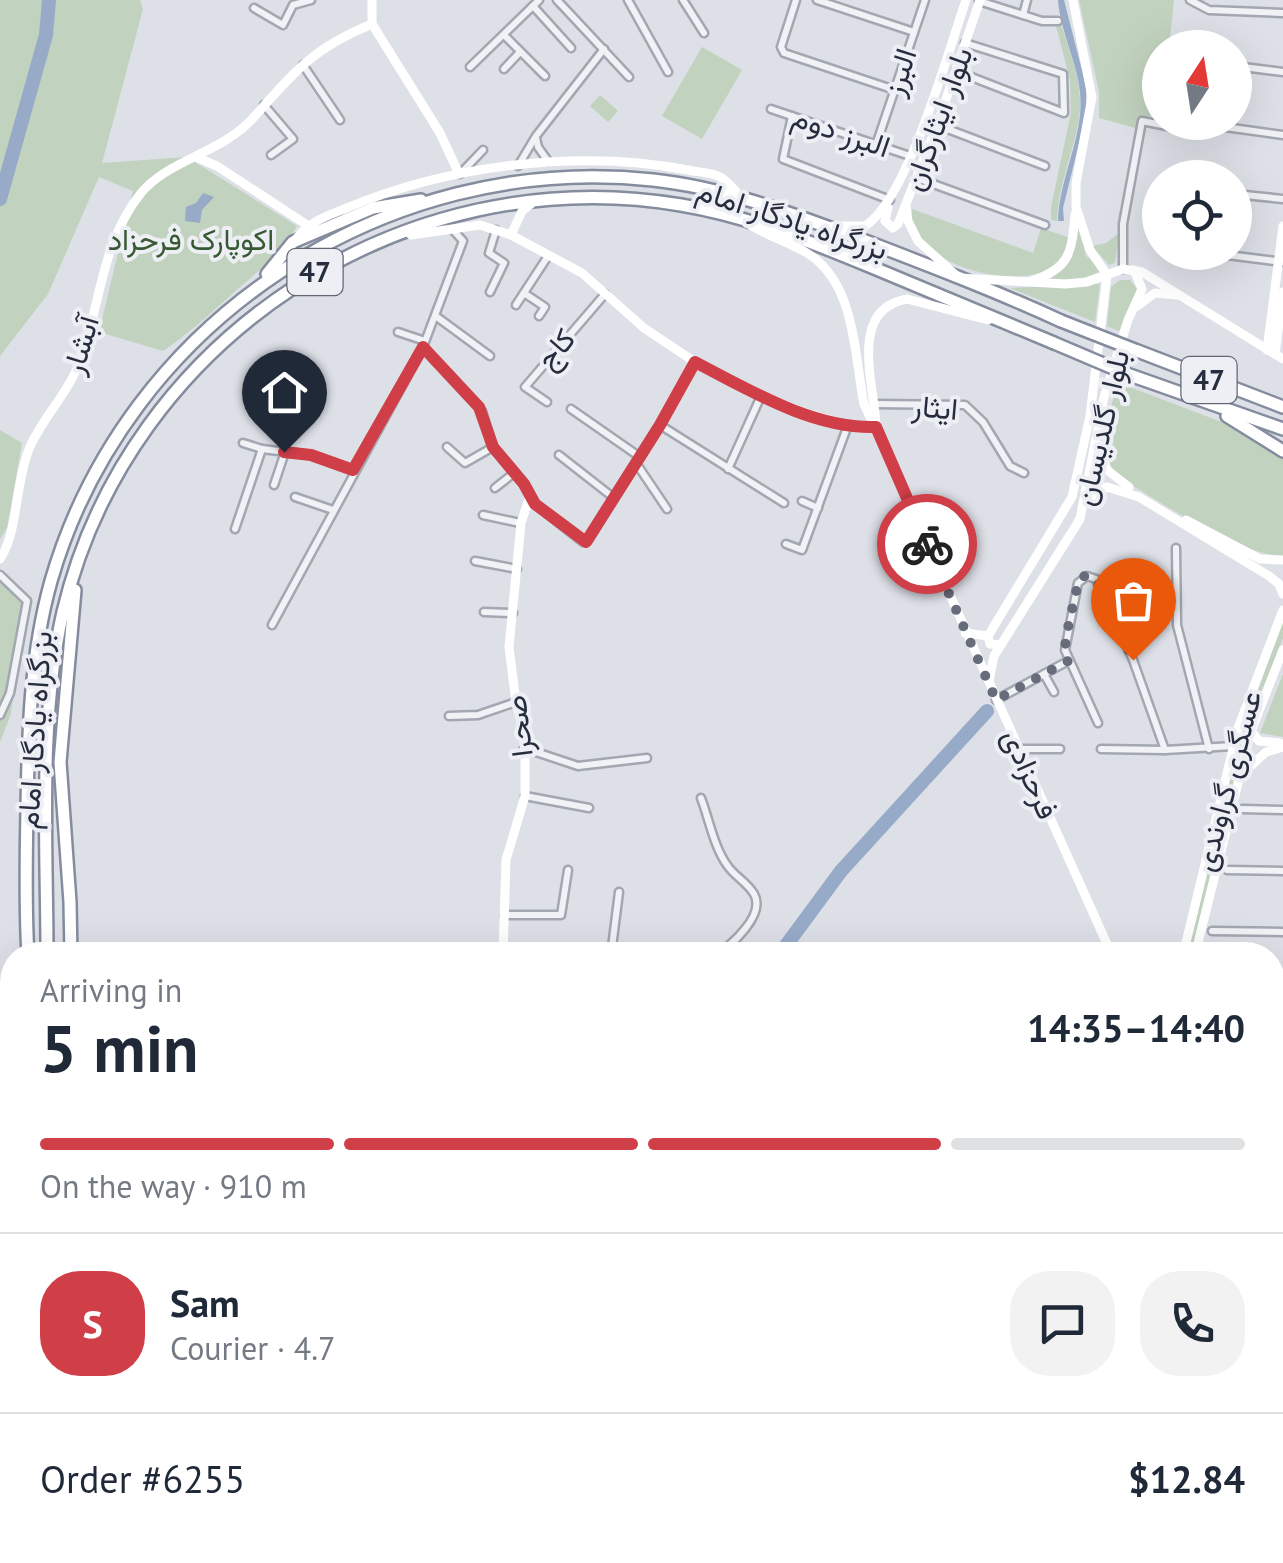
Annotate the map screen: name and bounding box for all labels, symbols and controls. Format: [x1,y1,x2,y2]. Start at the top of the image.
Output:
north arrow [1142,30,1252,140]
map controls [1142,30,1252,270]
street label: بلوار ایثارگران [893,41,981,196]
street label: البرز [872,43,924,101]
street label: البرز دوم [787,96,896,166]
button: locate [1142,160,1252,270]
street label: بزرگراه یادگار امام [692,169,893,269]
park label: اکوپارک فرحزاد [108,219,274,260]
road number: 47 [288,249,342,295]
street label: آبشار [52,309,107,380]
street label: کاج [527,320,585,378]
street label: بلوار گلدیسان [1064,346,1137,509]
pin [242,350,327,453]
road number: 47 [1182,357,1236,403]
icon: home [257,365,312,420]
street label: ایثار [910,385,960,428]
courier [877,494,977,594]
icon: bike [900,517,955,572]
pin [1091,558,1176,661]
icon: bag [1106,573,1161,628]
street label: بزرگراه یادگار امام [7,629,61,830]
street label: عسگری گراوندی [1184,686,1269,875]
street label: صحرا [494,693,541,759]
street label: فرحزادی [994,722,1069,825]
text: Arriving in [40,969,182,1011]
text: 14:35–14:40 [1027,1003,1245,1052]
text: 5 min [40,1006,199,1090]
text: On the way · 910 m [40,1165,307,1207]
button: chat [1010,1271,1115,1376]
button: phone [1140,1271,1245,1376]
text: Sam [170,1278,240,1327]
text: S [82,1299,103,1348]
text: Courier · 4.7 [170,1327,336,1369]
text: Order #6255 [40,1454,245,1503]
text: $12.84 [1128,1454,1245,1503]

